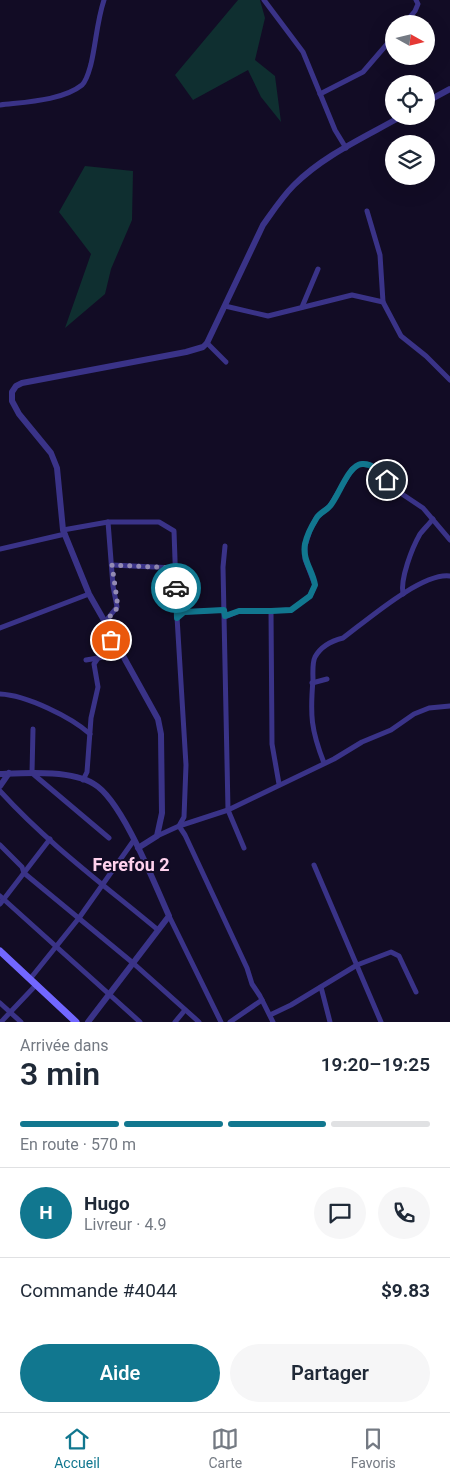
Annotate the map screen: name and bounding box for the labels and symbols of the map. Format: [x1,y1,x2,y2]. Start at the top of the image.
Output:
north arrow [385,15,435,65]
pin [366,459,408,501]
courier [151,563,201,613]
pin [90,619,132,661]
district label: Ferefou 2 [92,854,170,875]

